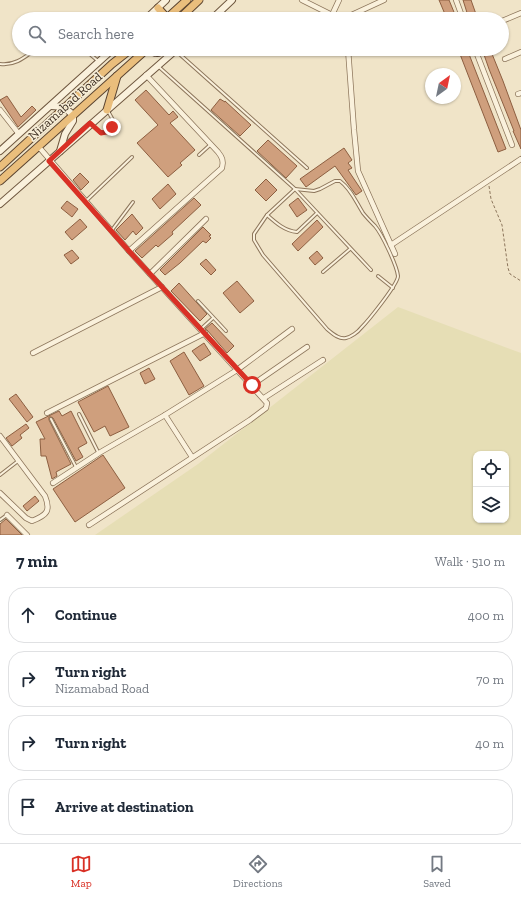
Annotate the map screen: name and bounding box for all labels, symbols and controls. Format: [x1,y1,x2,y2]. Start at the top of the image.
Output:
search box [12,12,509,56]
icon: search [26,23,48,45]
text: Search here [58,25,134,43]
north arrow [425,68,461,104]
street label: Nizamabad Road [25,69,105,143]
route end [103,118,121,136]
route start [243,376,261,394]
map controls [473,451,509,523]
button: locate [473,451,509,487]
button: layers [473,487,509,523]
text: 7 min [16,551,58,571]
text: Walk · 510 m [435,554,505,569]
icon: ahead [17,604,39,626]
text: Continue [55,606,117,624]
text: 400 m [468,608,504,623]
text: Turn right [55,663,126,681]
icon: right [17,668,39,690]
text: 70 m [476,672,504,687]
text: Nizamabad Road [55,681,149,696]
icon: right [17,732,39,754]
text: Turn right [55,734,126,752]
text: 40 m [475,736,504,751]
icon: arrive [17,796,39,818]
text: Arrive at destination [55,798,194,816]
tab: Map [70,853,92,890]
tab: Directions [233,853,283,890]
tab: Saved [423,853,451,890]

